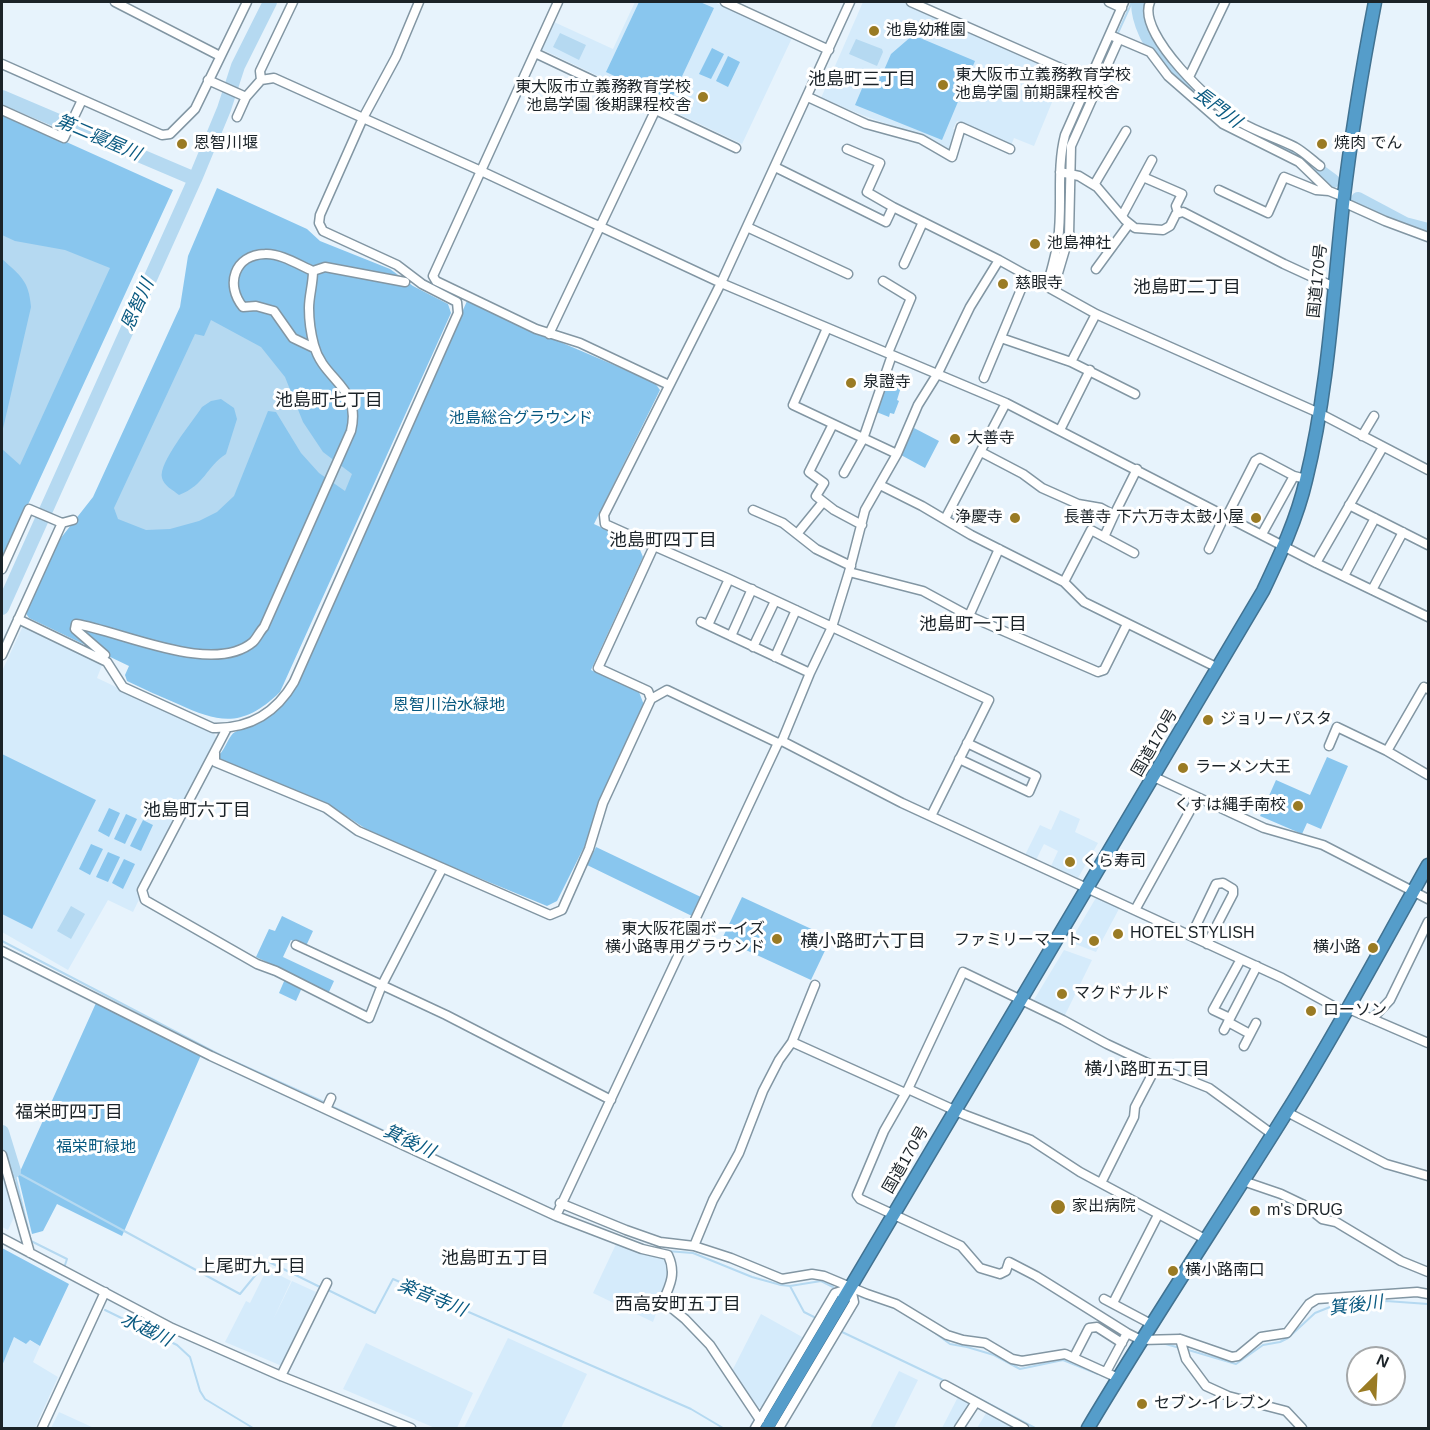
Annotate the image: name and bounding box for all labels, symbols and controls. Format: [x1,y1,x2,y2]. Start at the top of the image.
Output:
place label: 池島幼稚園 [886,21,966,41]
marker: 池島幼稚園 [867,24,881,38]
place label: 東大阪市立義務教育学校 池島学園 前期課程校舎 [955,66,1131,104]
district label: 池島町三丁目 [808,69,916,91]
place label: 東大阪市立義務教育学校 池島学園 後期課程校舎 [515,78,691,116]
marker: 東大阪市立義務教育学校 池島学園 前期課程校舎 [936,78,950,92]
water label: 長門川 [1189,83,1245,133]
marker: 東大阪市立義務教育学校 池島学園 後期課程校舎 [696,90,710,104]
water label: 第二寝屋川 [52,110,144,166]
place label: 恩智川堰 [194,134,258,154]
place label: 焼肉 でん [1334,134,1402,154]
marker: 恩智川堰 [175,137,189,151]
marker: 焼肉 でん [1315,137,1329,151]
place label: 池島神社 [1047,234,1111,254]
marker: 池島神社 [1028,237,1042,251]
street label: 国道170号 [1305,243,1331,319]
place label: 慈眼寺 [1015,274,1063,294]
water label: 恩智川 [117,276,159,334]
marker: 慈眼寺 [996,277,1010,291]
district label: 池島町二丁目 [1133,277,1241,299]
place label: 泉證寺 [863,373,911,393]
marker: 泉證寺 [844,376,858,390]
district label: 池島町七丁目 [275,390,383,412]
park label: 池島総合グラウンド [449,409,593,429]
place label: 大善寺 [967,429,1015,449]
marker: 大善寺 [948,432,962,446]
place label: 浄慶寺 [955,508,1003,528]
place label: 長善寺 下六万寺太鼓小屋 [1064,508,1244,528]
marker: 浄慶寺 [1008,511,1022,525]
marker: 長善寺 下六万寺太鼓小屋 [1249,511,1263,525]
district label: 池島町四丁目 [609,530,717,552]
district label: 池島町一丁目 [919,614,1027,636]
park label: 恩智川治水緑地 [393,696,505,716]
street label: 国道170号 [1128,706,1182,780]
place label: ジョリーパスタ [1220,710,1332,730]
marker: ジョリーパスタ [1201,713,1215,727]
place label: ラーメン大王 [1195,758,1291,778]
marker: ラーメン大王 [1176,761,1190,775]
place label: くすは縄手南校 [1174,796,1286,816]
marker: くすは縄手南校 [1291,799,1305,813]
district label: 池島町六丁目 [143,800,251,822]
place label: くら寿司 [1082,852,1146,872]
marker: くら寿司 [1063,855,1077,869]
place label: 東大阪花園ボーイズ 横小路専用グラウンド [605,920,765,958]
place label: HOTEL STYLISH [1130,924,1254,944]
marker: HOTEL STYLISH [1111,927,1125,941]
district label: 横小路町六丁目 [800,931,926,953]
place label: ファミリーマート [954,931,1082,951]
marker: 東大阪花園ボーイズ 横小路専用グラウンド [770,932,784,946]
marker: ファミリーマート [1087,934,1101,948]
place label: 横小路 [1313,938,1361,958]
marker: 横小路 [1366,941,1380,955]
place label: マクドナルド [1074,984,1170,1004]
marker: マクドナルド [1055,987,1069,1001]
place label: ローソン [1323,1001,1387,1021]
marker: ローソン [1304,1004,1318,1018]
district label: 横小路町五丁目 [1084,1059,1210,1081]
district label: 福栄町四丁目 [15,1102,123,1124]
water label: 箕後川 [380,1121,438,1163]
street label: 国道170号 [879,1123,933,1197]
park label: 福栄町緑地 [56,1138,136,1158]
place label: 家出病院 [1072,1197,1136,1217]
marker: 家出病院 [1049,1198,1067,1216]
place label: m's DRUG [1267,1201,1343,1221]
marker: m's DRUG [1248,1204,1262,1218]
district label: 池島町五丁目 [441,1248,549,1270]
district label: 上尾町九丁目 [198,1256,306,1278]
place label: 横小路南口 [1185,1261,1265,1281]
marker: 横小路南口 [1166,1264,1180,1278]
water label: 楽音寺川 [395,1275,469,1321]
water label: 箕後川 [1328,1292,1384,1320]
district label: 西高安町五丁目 [615,1294,741,1316]
water label: 水越川 [117,1308,175,1352]
north arrow [1346,1346,1406,1406]
text: N [1374,1351,1391,1371]
place label: セブン-イレブン [1154,1394,1271,1414]
marker: セブン-イレブン [1135,1397,1149,1411]

